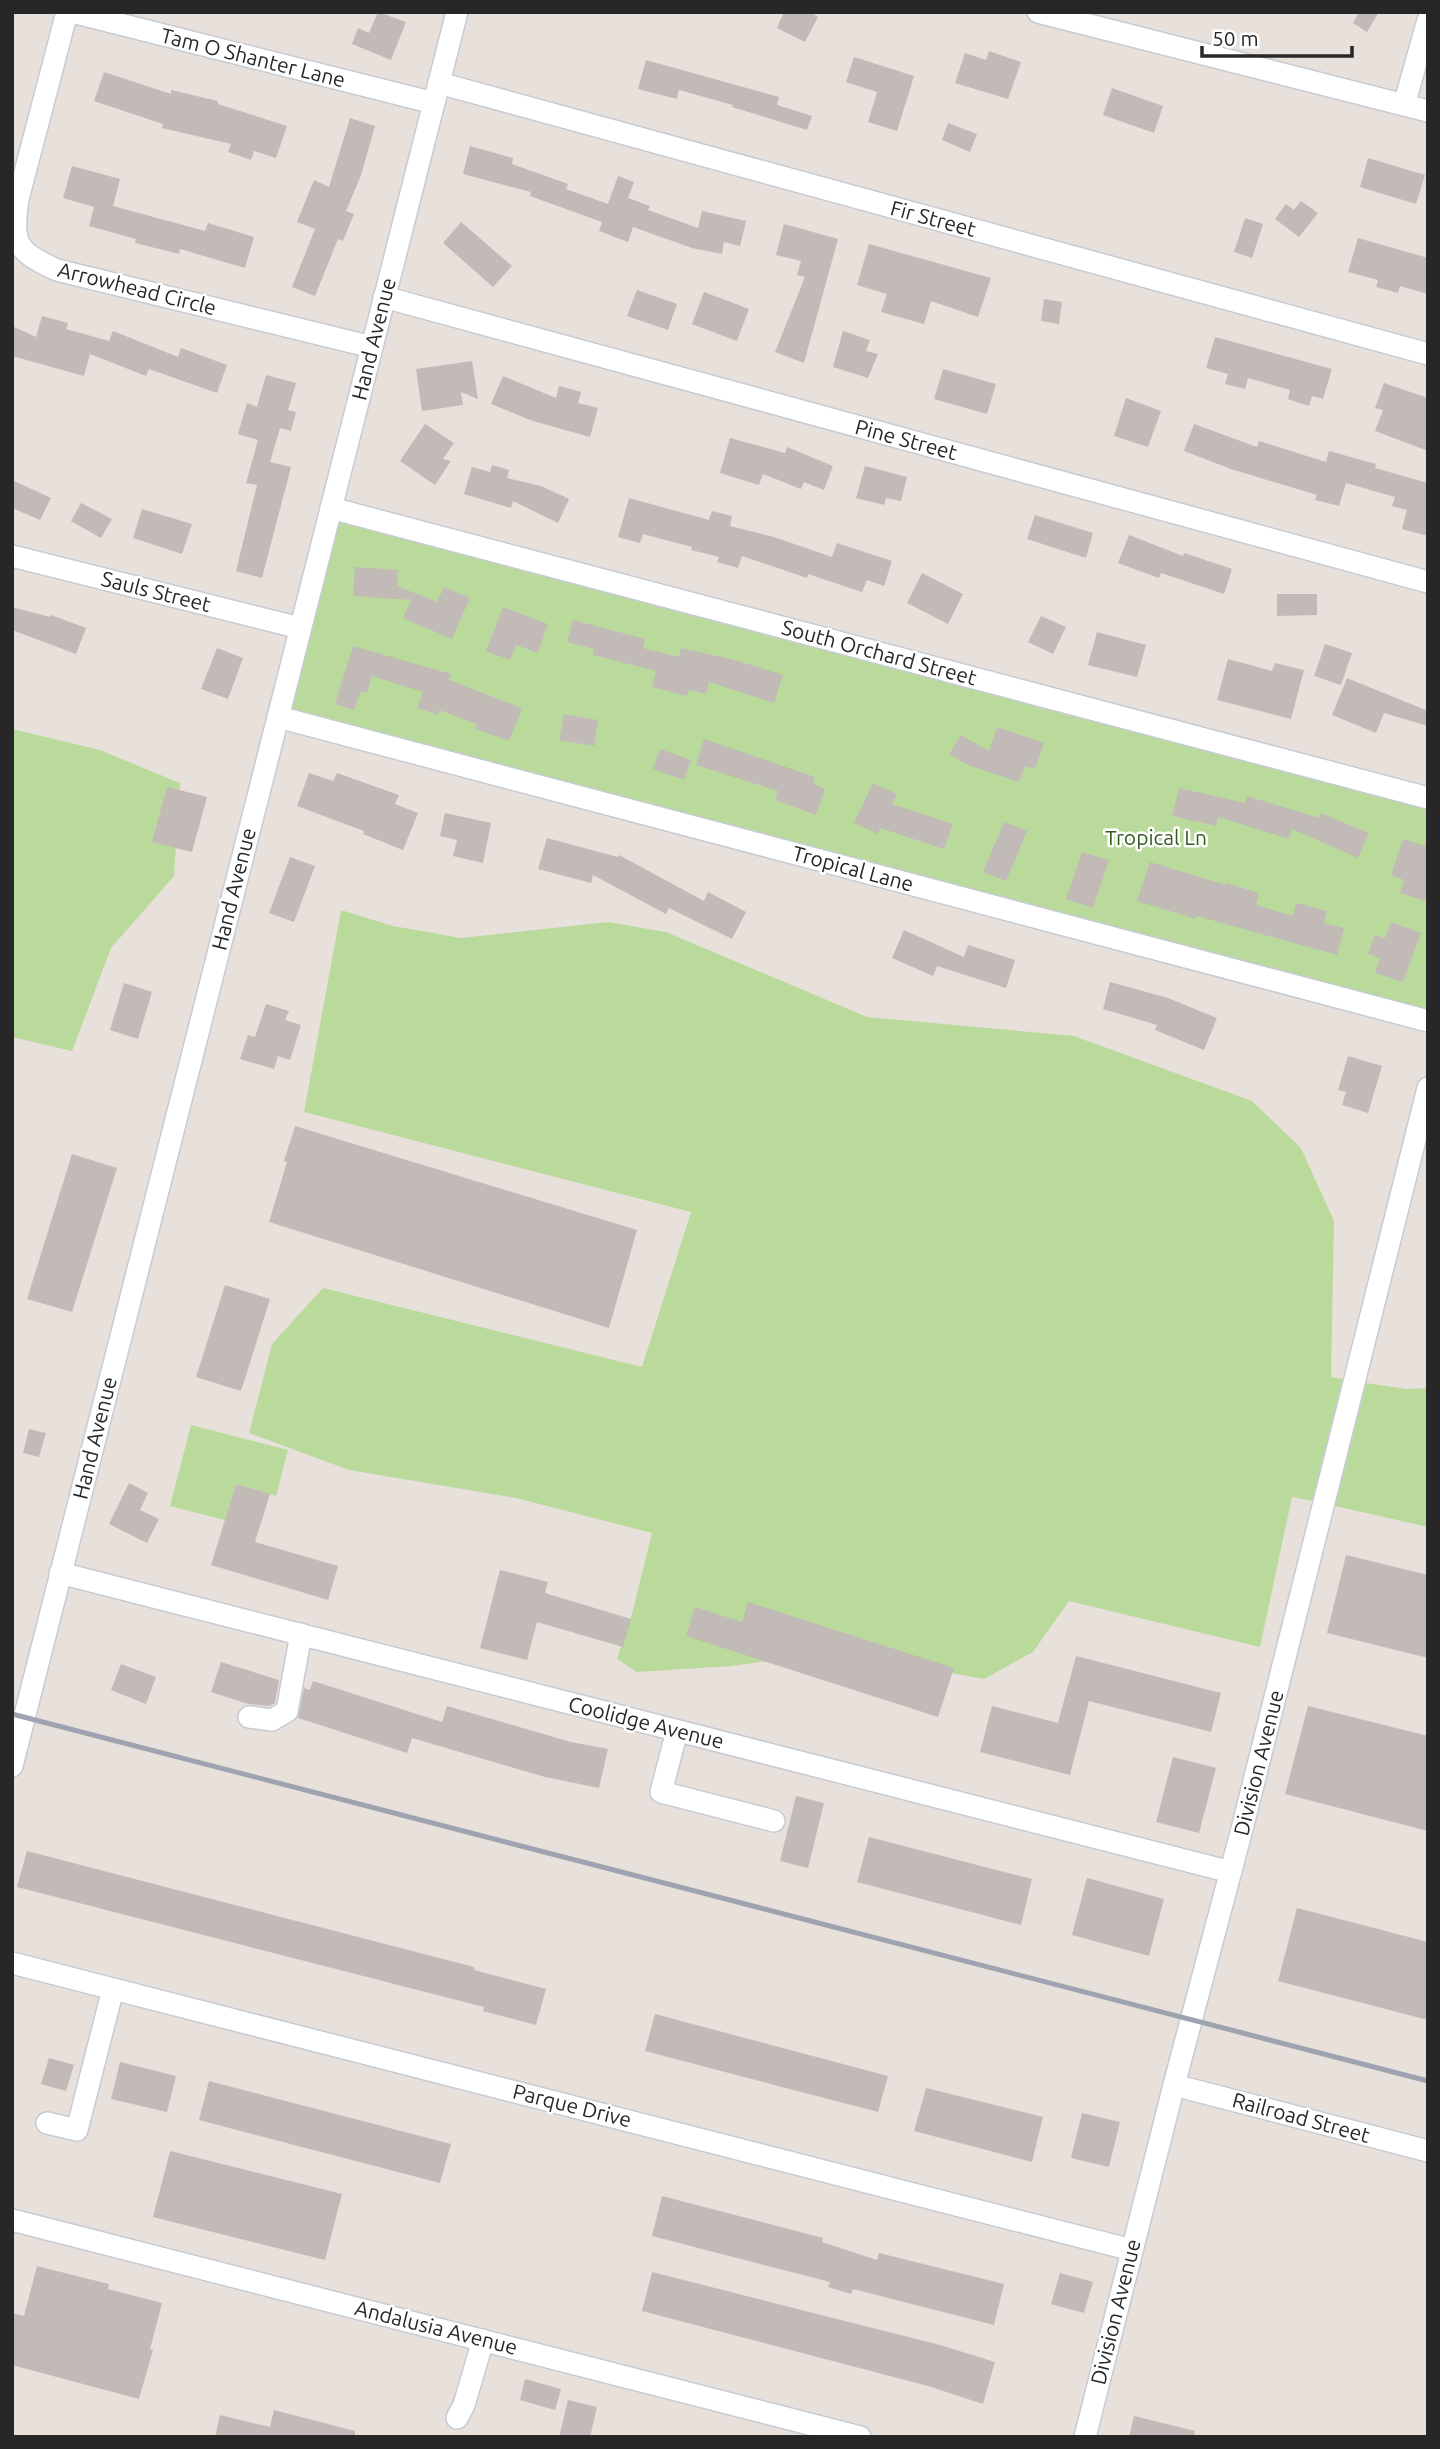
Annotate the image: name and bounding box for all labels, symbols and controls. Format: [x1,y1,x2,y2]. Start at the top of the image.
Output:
scale bar [1202,14,1352,58]
street label: Tam O Shanter Lane [159,23,348,92]
text: 50 m [1212,26,1259,50]
street label: Fir Street [888,195,979,241]
street label: Arrowhead Circle [56,257,219,319]
street label: Hand Avenue [346,275,400,402]
street label: Pine Street [853,414,960,464]
street label: Sauls Street [99,566,213,616]
street label: South Orchard Street [779,614,979,690]
street label: Hand Avenue [206,825,260,952]
park label: Tropical Ln [1105,825,1207,849]
street label: Tropical Lane [790,840,916,896]
street label: Hand Avenue [67,1374,121,1501]
street label: Division Avenue [1228,1687,1288,1838]
street label: Coolidge Avenue [566,1691,727,1753]
street label: Parque Drive [510,2079,634,2131]
street label: Railroad Street [1230,2087,1373,2147]
street label: Division Avenue [1085,2236,1145,2387]
street label: Andalusia Avenue [352,2295,520,2359]

